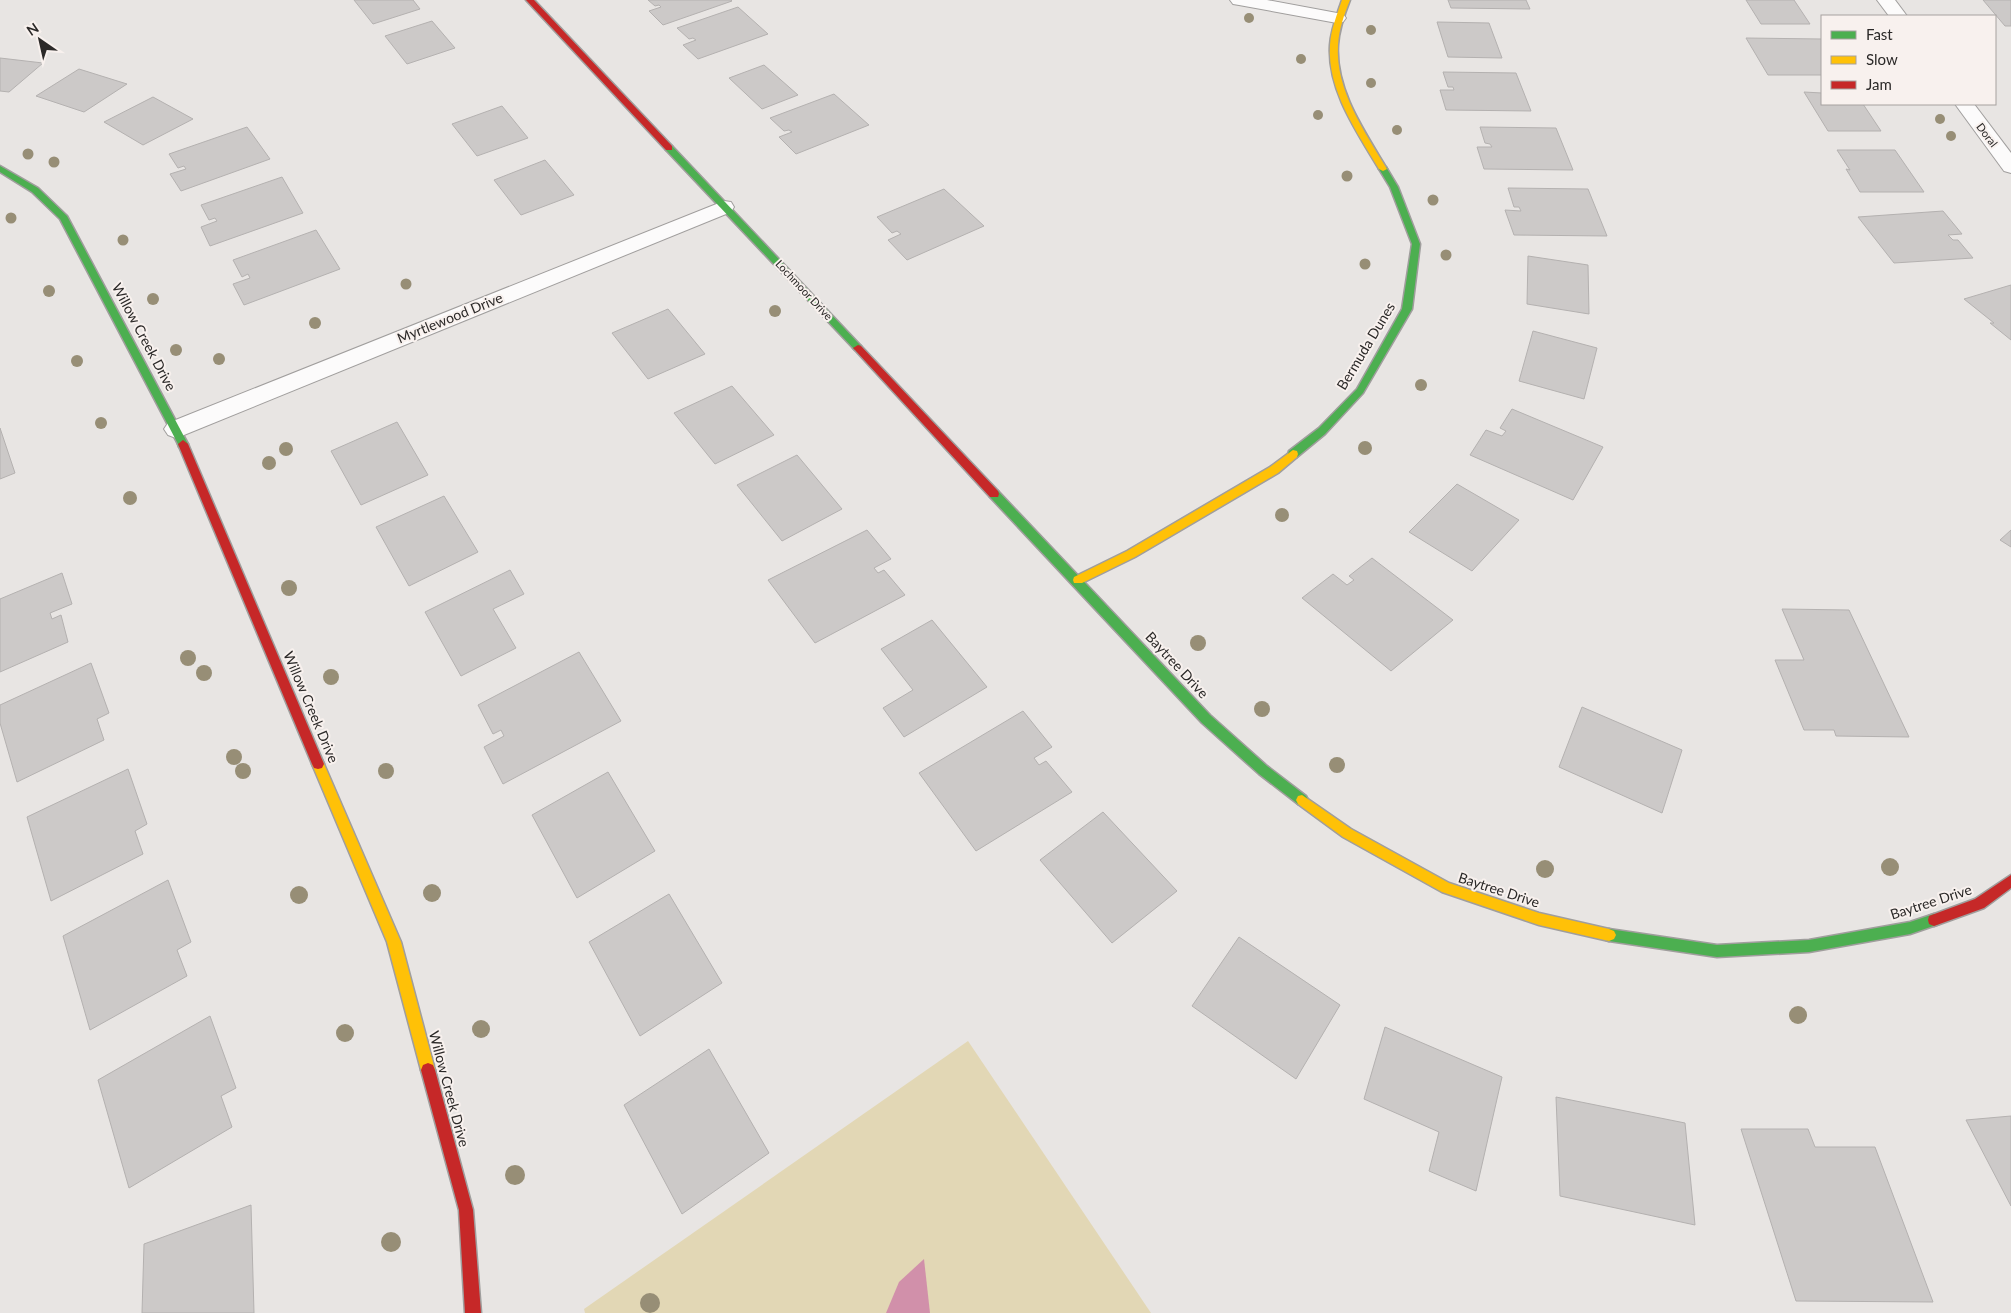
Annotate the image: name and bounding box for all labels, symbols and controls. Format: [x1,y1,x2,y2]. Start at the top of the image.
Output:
north arrow [15,15,65,65]
legend [1821,15,1996,105]
text: N [23,19,42,39]
text: Fast [1866,25,1893,43]
text: Slow [1866,50,1898,68]
text: Jam [1866,75,1892,93]
street label: Doral [1974,120,2001,149]
street label: Lochmoor Drive [773,257,836,322]
street label: Willow Creek Drive [109,280,180,394]
street label: Myrtlewood Drive [395,289,505,346]
street label: Bermuda Dunes [1333,299,1398,392]
street label: Baytree Drive [1142,628,1212,701]
street label: Willow Creek Drive [280,648,343,765]
street label: Baytree Drive [1456,868,1542,911]
street label: Baytree Drive [1888,880,1974,923]
street label: Willow Creek Drive [426,1029,473,1149]

